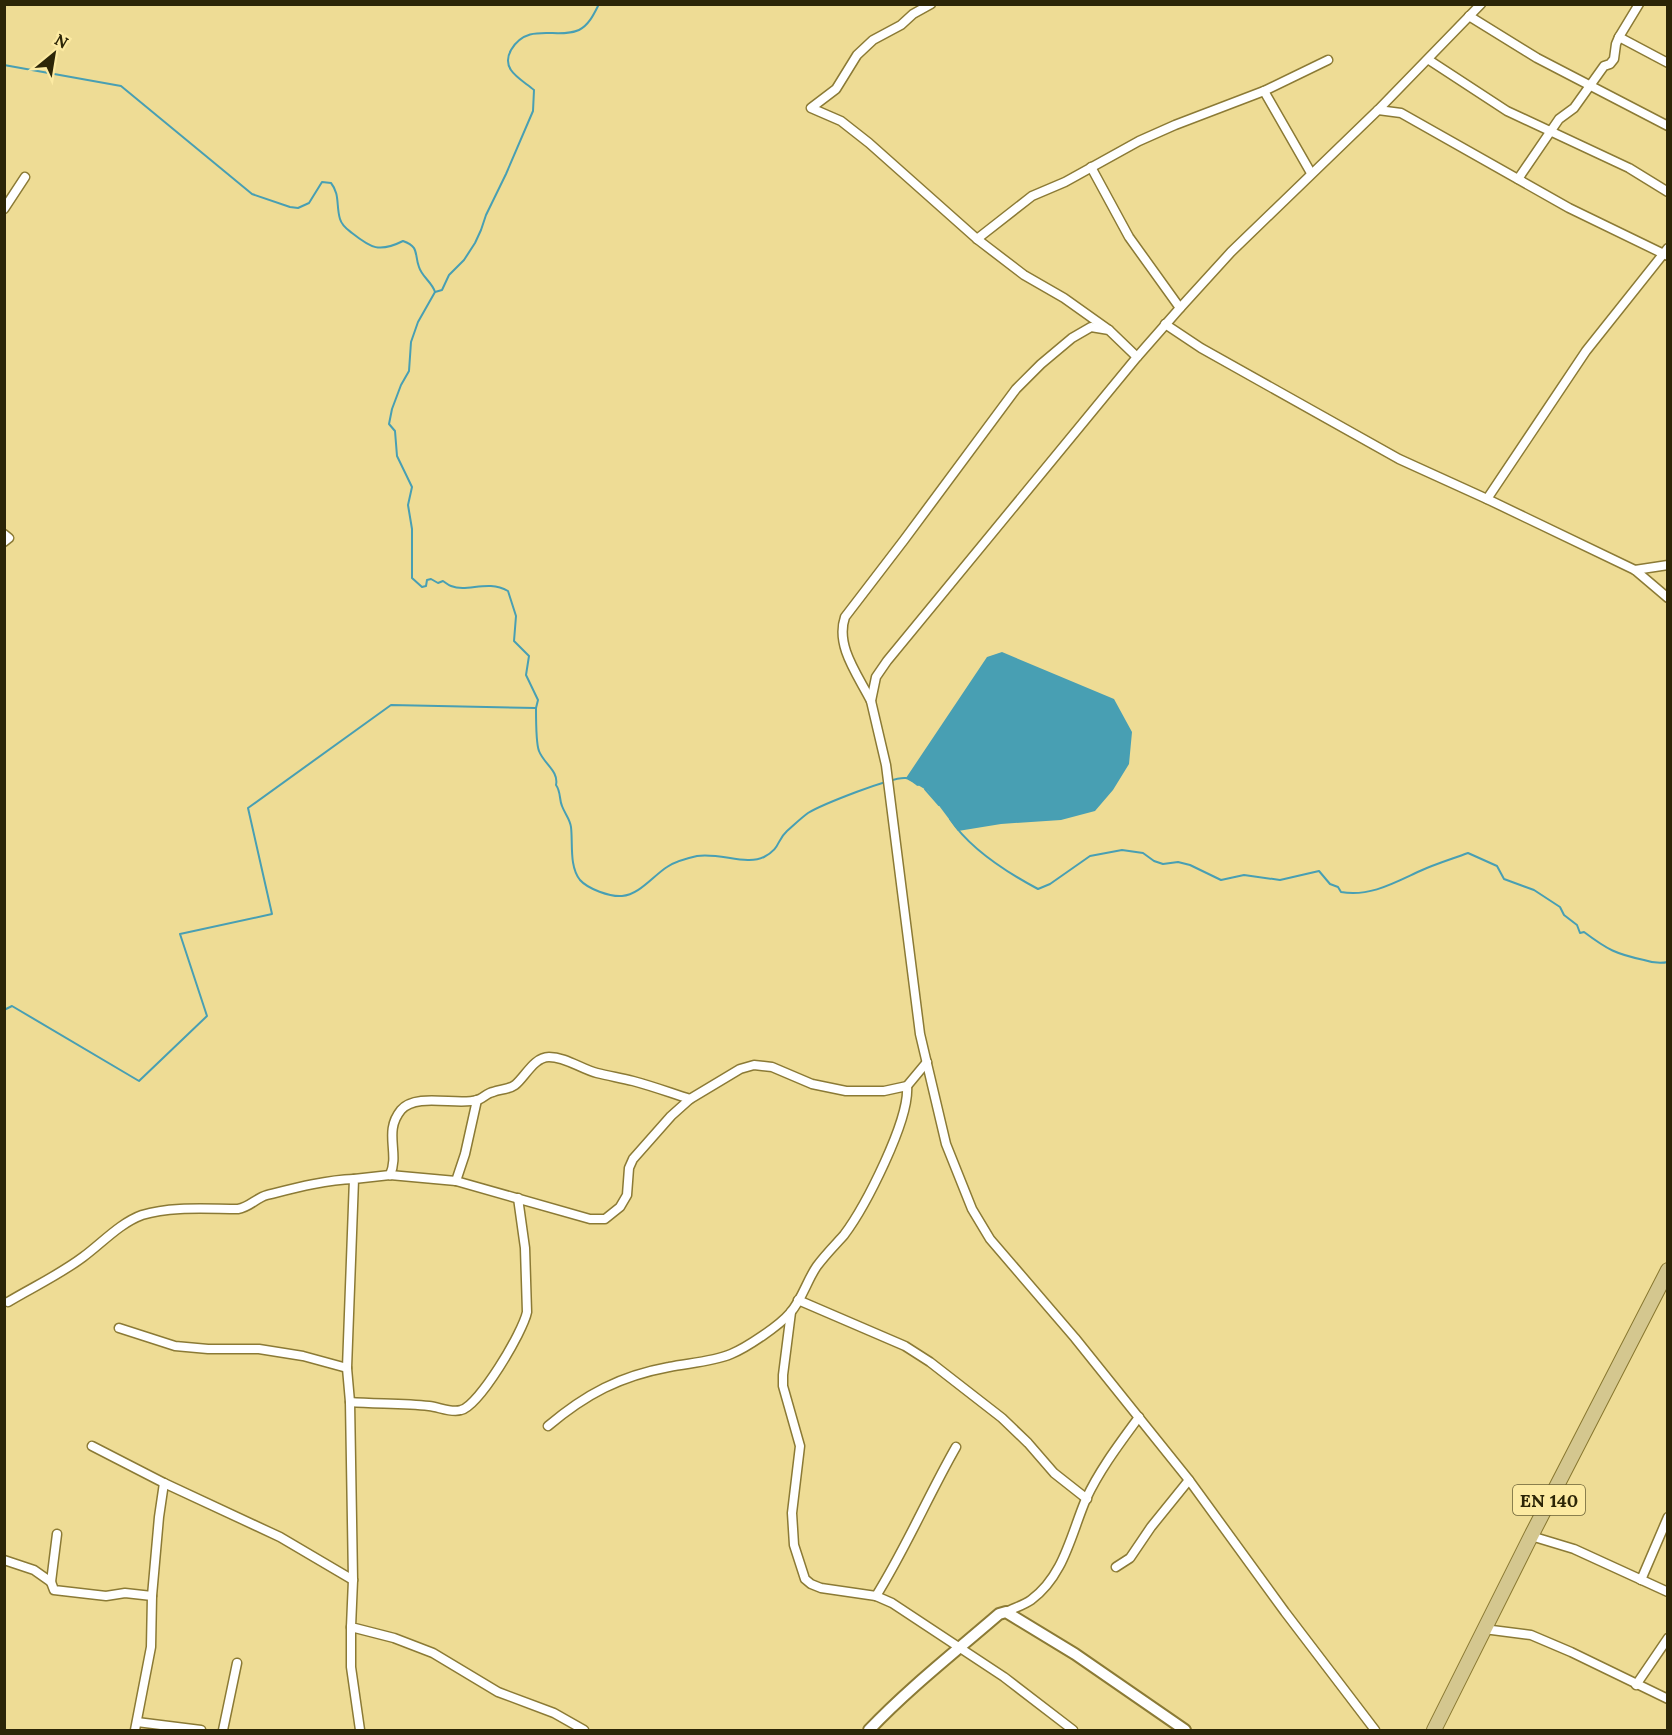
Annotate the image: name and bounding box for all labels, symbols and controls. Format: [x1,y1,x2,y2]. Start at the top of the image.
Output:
north arrow [24,24,84,84]
text: N [51,29,72,53]
road number: EN 140 [1513,1485,1585,1515]

